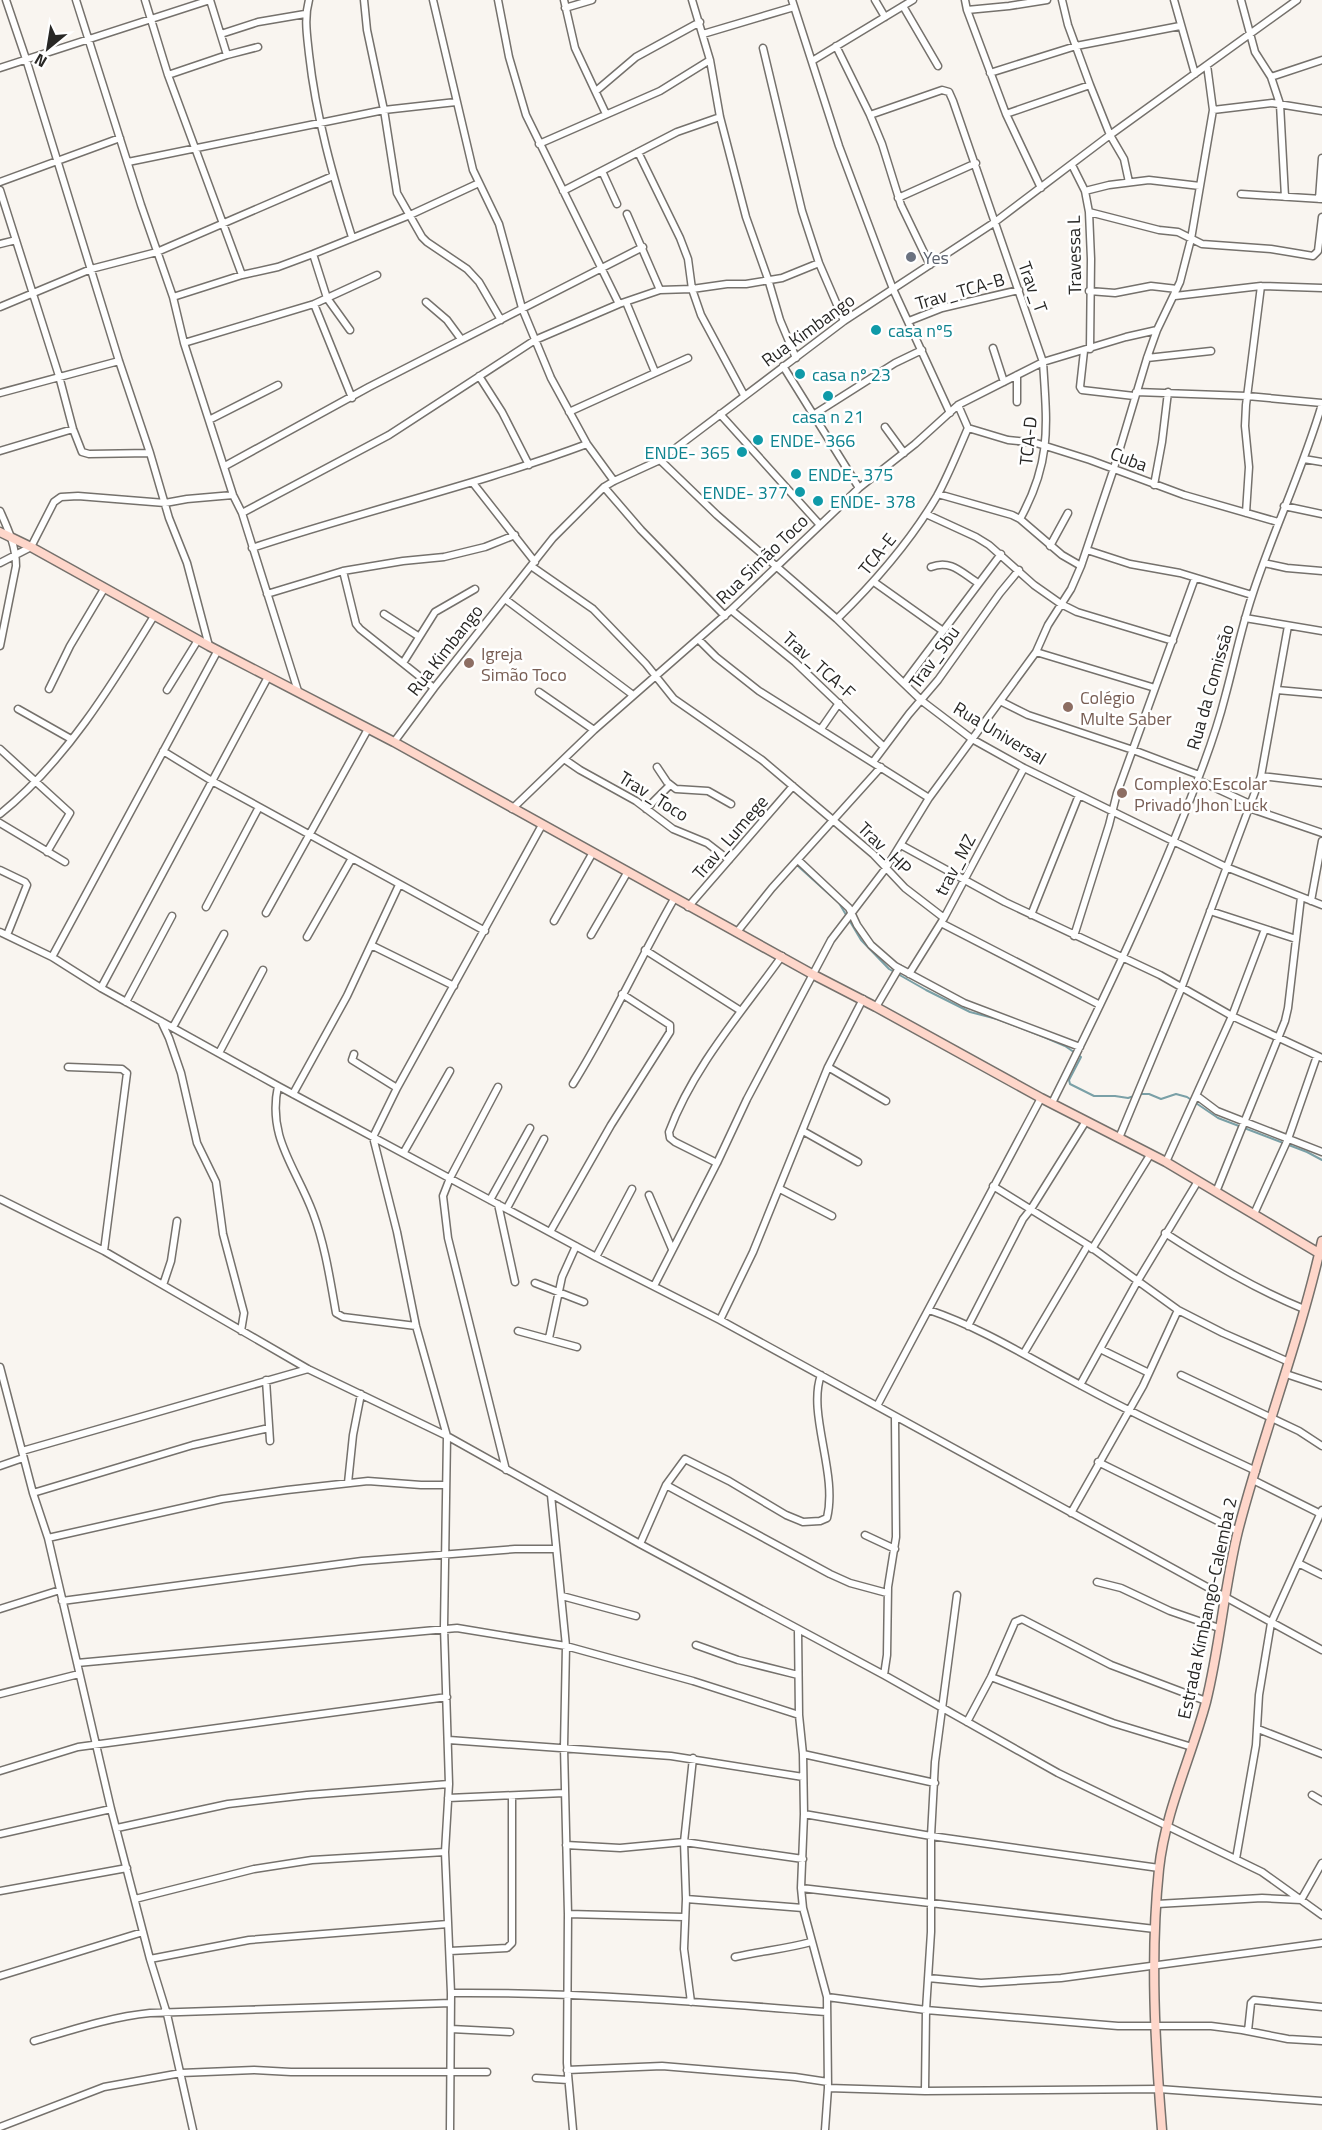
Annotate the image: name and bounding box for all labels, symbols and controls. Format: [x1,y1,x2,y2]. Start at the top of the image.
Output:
north arrow [18,18,78,78]
text: N [30,48,51,74]
street label: Travessa L [1060,215,1088,295]
place label: Yes [923,244,949,271]
marker: Yes [904,250,918,264]
street label: Trav_T [1011,258,1055,317]
street label: Trav_TCA-B [912,265,1008,317]
street label: Rua Kimbango [756,287,860,373]
place label: casa nº5 [888,317,953,344]
marker: casa nº5 [869,323,883,337]
place label: casa nº 23 [812,361,891,388]
marker: casa nº 23 [793,367,807,381]
marker: casa n 21 [821,389,835,403]
place label: casa n 21 [792,403,864,430]
street label: TCA-D [1012,415,1044,467]
place label: ENDE- 366 [770,427,855,454]
marker: ENDE- 366 [751,433,765,447]
place label: ENDE- 365 [645,439,730,466]
street label: Cuba [1107,440,1151,478]
marker: ENDE- 365 [735,445,749,459]
place label: ENDE- 375 [808,461,893,488]
marker: ENDE- 375 [789,467,803,481]
place label: ENDE- 377 [703,479,788,506]
marker: ENDE- 377 [793,485,807,499]
place label: ENDE- 378 [830,488,915,515]
marker: ENDE- 378 [811,494,825,508]
street label: Rua Simão Toco [710,508,814,610]
street label: TCA-E [852,527,902,581]
street label: Rua Kimbango [401,598,489,702]
street label: Trav_Sbu [902,620,966,694]
street label: Rua da Comissão [1179,621,1241,753]
street label: Trav_TCA-F [777,625,861,705]
place label: Igreja Simão Toco [481,640,567,688]
marker: Igreja Simão Toco [462,656,476,670]
place label: Colégio Multe Saber [1080,684,1172,732]
street label: Rua Universal [948,695,1052,771]
marker: Colégio Multe Saber [1061,700,1075,714]
street label: Trav_Toco [614,764,694,828]
place label: Complexo Escolar Privado Jhon Luck [1134,770,1268,818]
marker: Complexo Escolar Privado Jhon Luck [1115,786,1129,800]
street label: Trav_Lumege [686,789,774,885]
street label: Trav_HP [852,815,918,881]
street label: trav_MZ [928,829,982,901]
street label: Estrada Kimbango-Calemba 2 [1170,1495,1244,1721]

